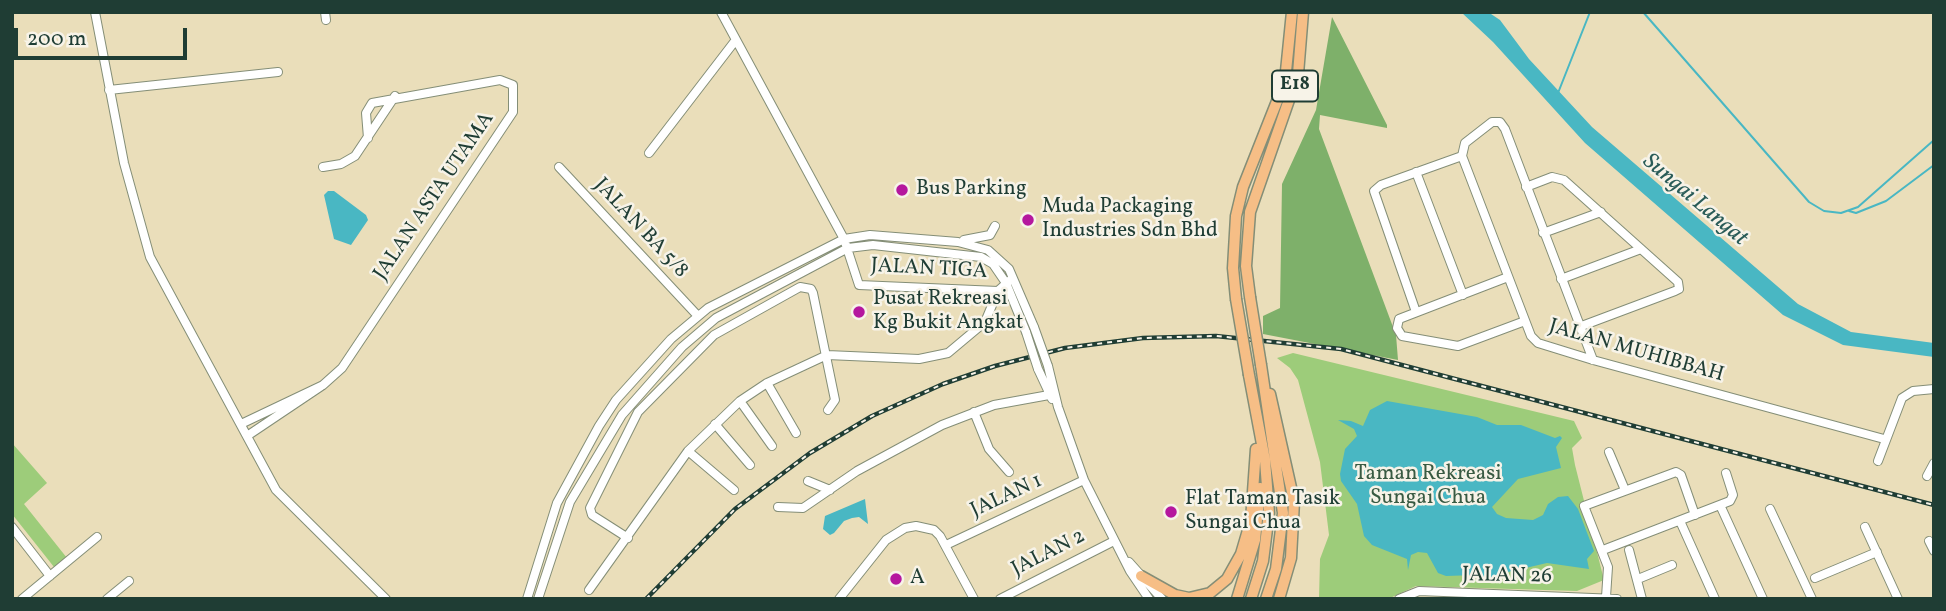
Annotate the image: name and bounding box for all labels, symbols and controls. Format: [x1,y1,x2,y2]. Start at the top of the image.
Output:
scale bar [18,14,191,58]
text: 200 m [27,25,87,54]
road number: E18 [1272,71,1318,102]
street label: JALAN ASTA UTAMA [369,108,501,286]
water label: Sungai Langat [1636,149,1752,253]
street label: JALAN BA 5/8 [587,174,693,284]
place label: Bus Parking [916,177,1027,203]
marker: Bus Parking [894,182,910,198]
place label: Muda Packaging Industries Sdn Bhd [1042,195,1218,245]
marker: Muda Packaging Industries Sdn Bhd [1020,212,1036,228]
street label: JALAN TIGA [870,254,988,286]
place label: Pusat Rekreasi Kg Bukit Angkat [873,287,1023,337]
marker: Pusat Rekreasi Kg Bukit Angkat [851,304,867,320]
street label: JALAN MUHIBBAH [1545,315,1727,389]
park label: Taman Rekreasi Sungai Chua [1354,462,1502,512]
street label: JALAN 1 [967,469,1047,525]
place label: Flat Taman Tasik Sungai Chua [1185,487,1340,537]
marker: Flat Taman Tasik Sungai Chua [1163,504,1179,520]
street label: JALAN 2 [1008,525,1090,583]
street label: JALAN 26 [1462,564,1552,590]
place label: A [910,566,925,592]
marker: A [888,571,904,587]

